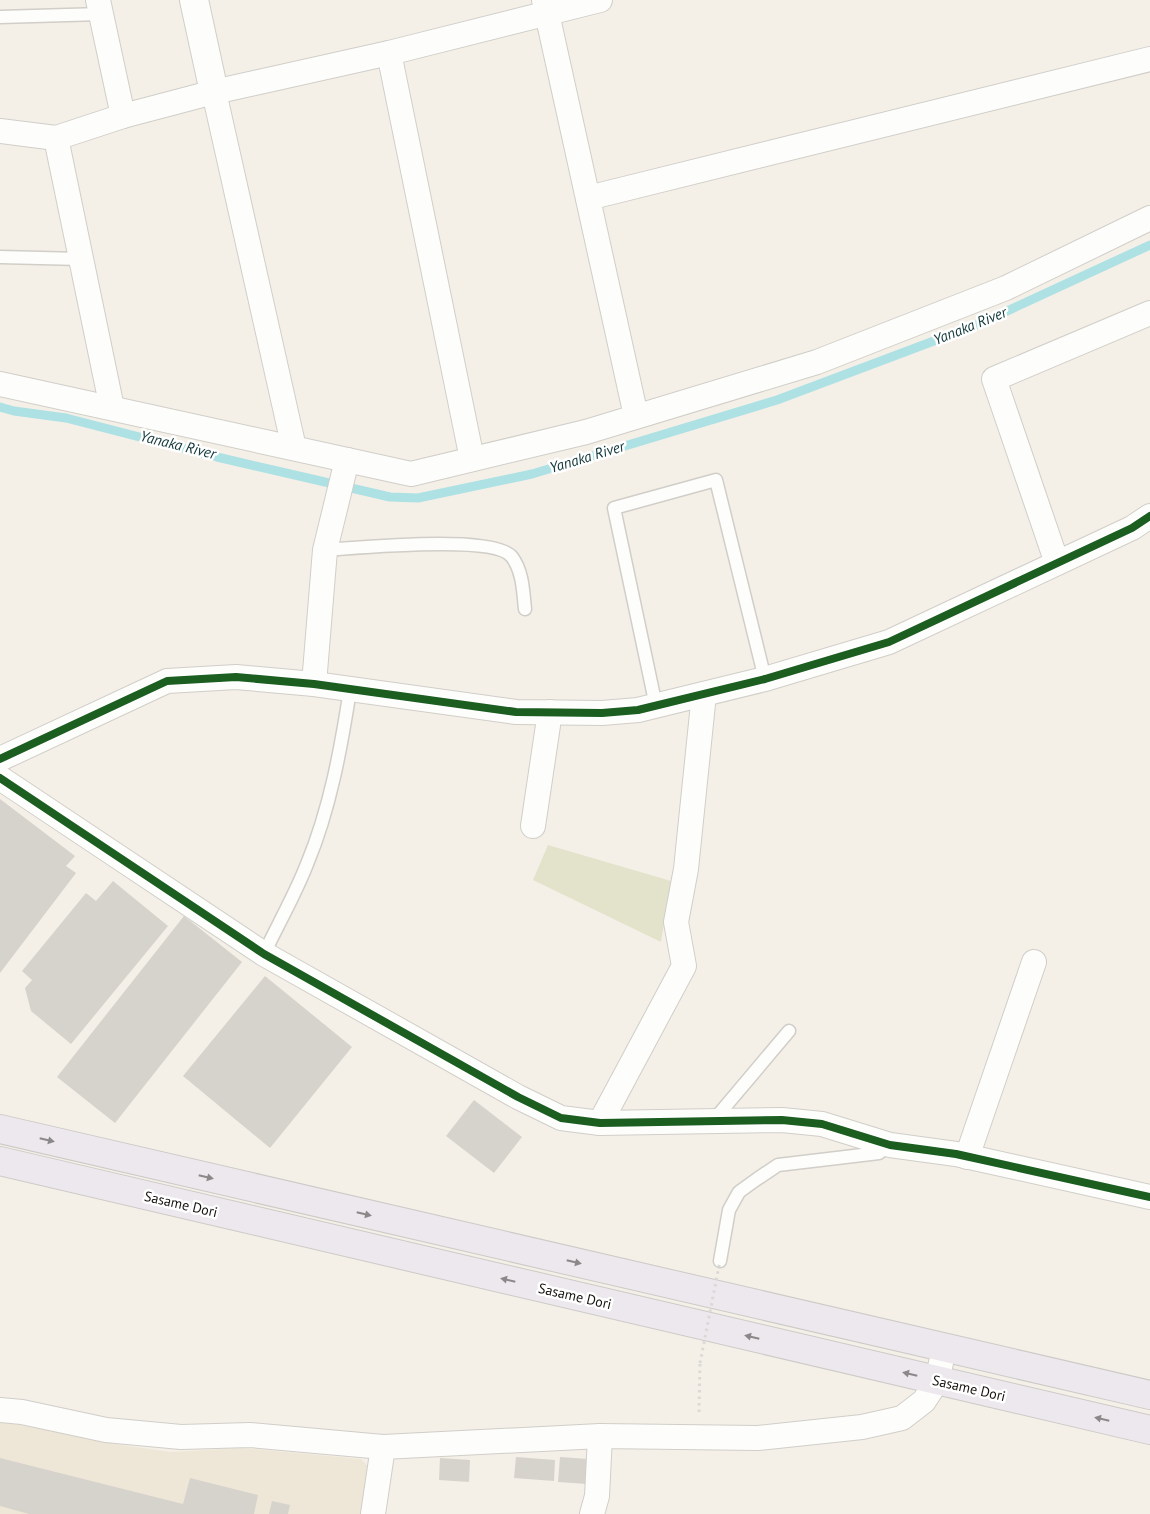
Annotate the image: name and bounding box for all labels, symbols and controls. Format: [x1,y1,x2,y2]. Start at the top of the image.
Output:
water label: Yanaka River [930,302,1010,349]
water label: Yanaka River [138,426,219,463]
water label: Yanaka River [547,436,628,477]
one-way arrow [40,1136,55,1144]
one-way arrow [198,1173,213,1181]
street label: Sasame Dori [143,1187,219,1221]
one-way arrow [357,1210,372,1218]
one-way arrow [566,1258,581,1266]
one-way arrow [501,1276,516,1284]
street label: Sasame Dori [537,1279,613,1313]
one-way arrow [744,1333,759,1341]
one-way arrow [903,1370,918,1378]
street label: Sasame Dori [931,1371,1007,1405]
one-way arrow [1095,1415,1110,1423]

